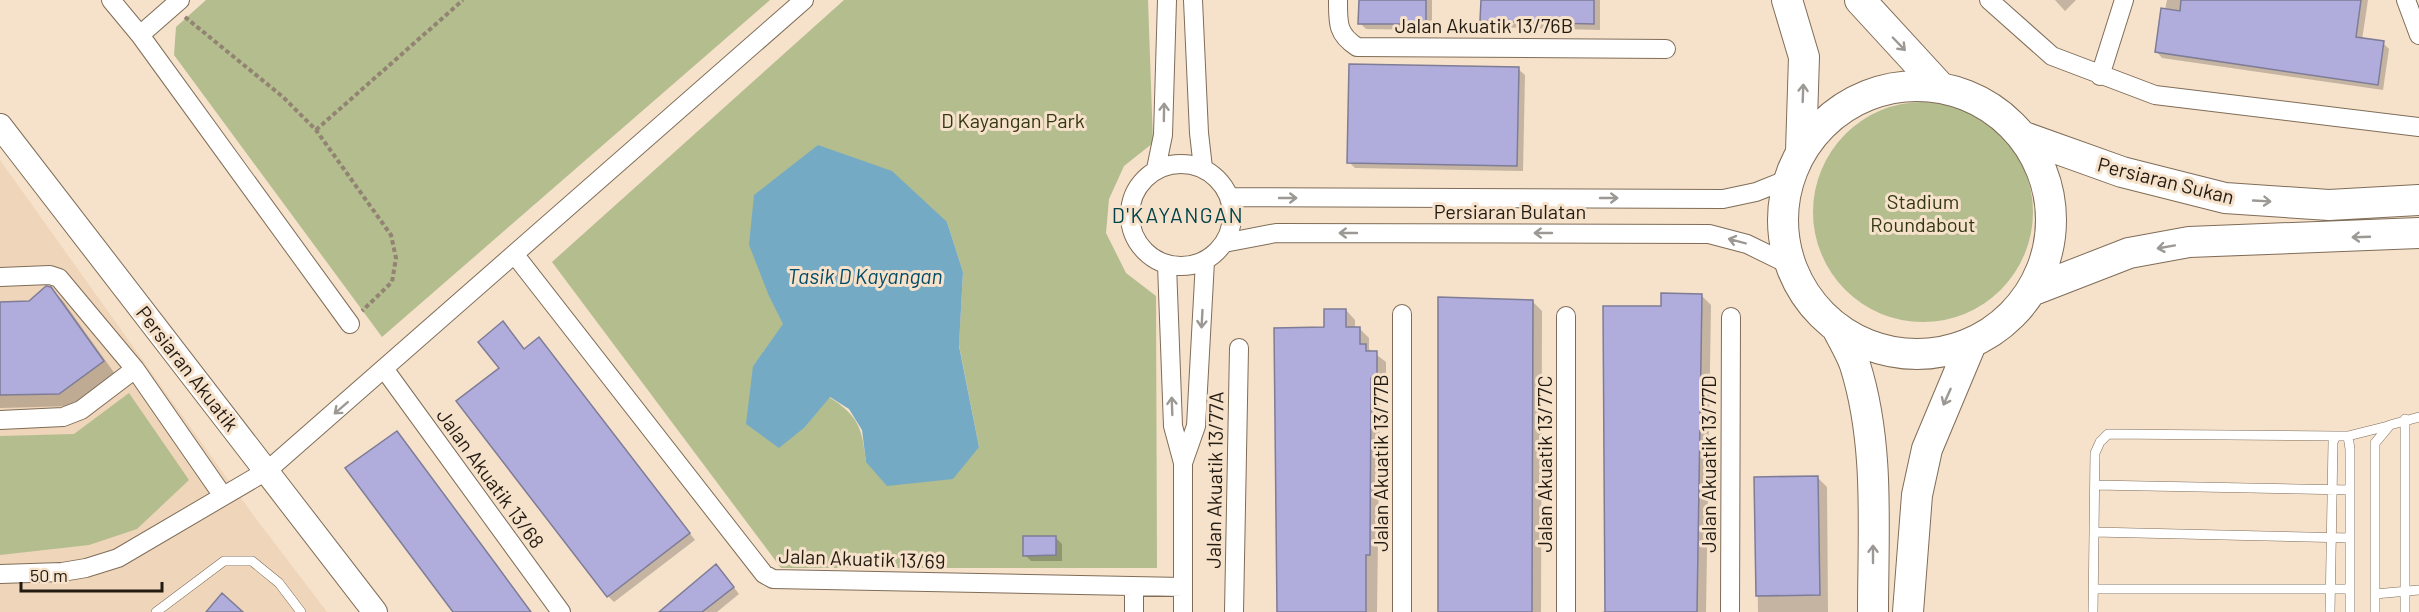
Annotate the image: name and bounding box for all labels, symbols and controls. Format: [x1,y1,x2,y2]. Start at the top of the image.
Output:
street label: Jalan Akuatik 13/76B [1395,13,1573,37]
one-way arrow [1891,36,1906,51]
one-way arrow [1798,83,1809,103]
one-way arrow [1158,102,1170,122]
park label: D Kayangan Park [941,108,1085,132]
street label: Persiaran Sukan [2095,151,2237,209]
park label: Stadium Roundabout [1870,189,1976,236]
one-way arrow [1277,192,1297,204]
one-way arrow [1598,192,1618,204]
one-way arrow [2251,195,2271,206]
street label: Persiaran Bulatan [1434,199,1586,223]
district label: D'KAYANGAN [1112,202,1244,227]
one-way arrow [1338,227,1358,239]
one-way arrow [1533,227,1553,239]
one-way arrow [2351,231,2371,242]
one-way arrow [1728,235,1747,246]
one-way arrow [2157,241,2177,252]
water label: Tasik D Kayangan [788,263,942,288]
street label: Persiaran Akuatik [132,301,244,435]
one-way arrow [1197,308,1208,328]
street label: Jalan Akuatik 13/77B [1368,374,1392,552]
street label: Jalan Akuatik 13/77C [1532,375,1556,553]
street label: Jalan Akuatik 13/77D [1696,375,1720,553]
one-way arrow [1941,387,1953,405]
street label: Jalan Akuatik 13/77A [1200,391,1228,569]
one-way arrow [1166,396,1178,416]
one-way arrow [333,401,348,415]
street label: Jalan Akuatik 13/68 [432,403,550,553]
street label: Jalan Akuatik 13/69 [778,543,946,573]
one-way arrow [1867,544,1879,564]
scale bar [21,555,162,593]
text: 50 m [30,564,68,586]

